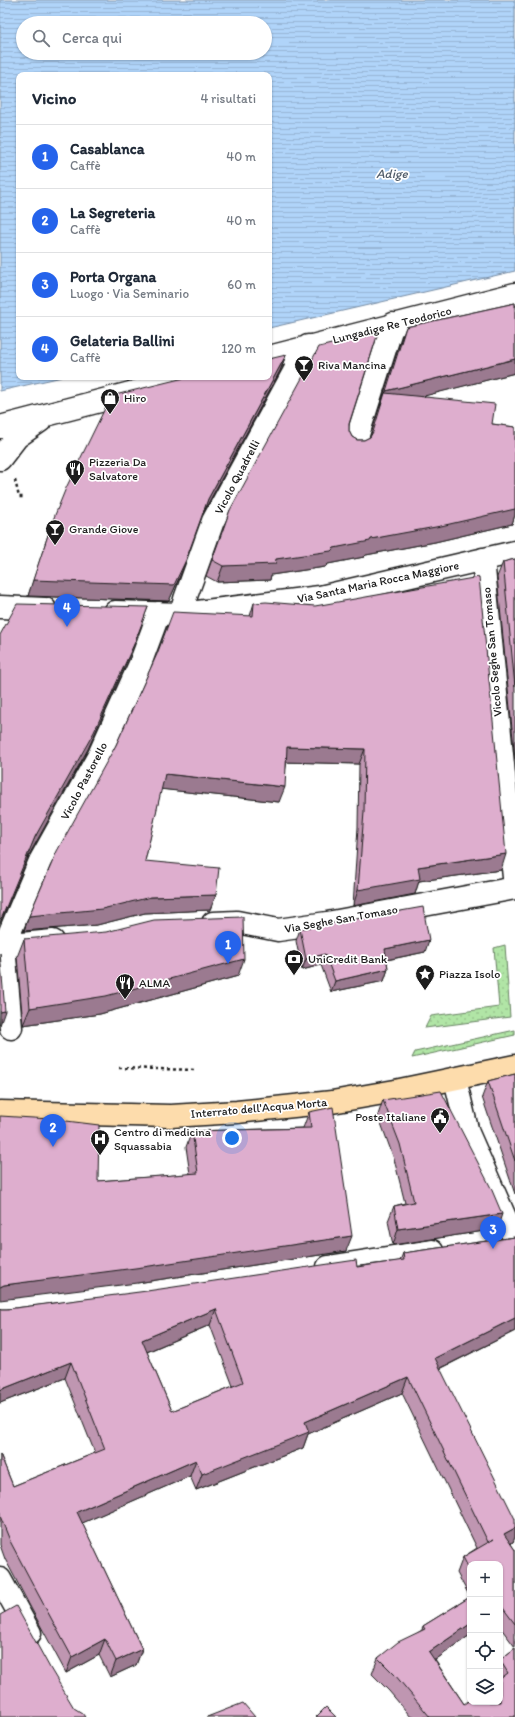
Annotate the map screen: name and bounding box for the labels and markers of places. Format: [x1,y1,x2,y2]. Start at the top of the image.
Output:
bar icon: Riva Mancina [293,354,315,382]
place label: Riva Mancina [318,358,386,372]
shop icon: Hiro [99,387,121,415]
place label: Hiro [124,391,146,405]
place label: Pizzeria Da Salvatore [89,455,146,483]
restaurant icon: Pizzeria Da Salvatore [64,458,86,486]
bar icon: Grande Giove [44,518,66,546]
place label: Grande Giove [69,522,139,536]
pin: 4 [54,594,80,627]
pin: 1 [215,931,241,964]
bank icon: UniCredit Bank [283,948,305,976]
place label: UniCredit Bank [308,952,388,966]
place icon: Piazza Isolo [414,963,436,991]
place label: Piazza Isolo [439,967,500,981]
restaurant icon: ALMA [114,972,136,1000]
place label: ALMA [139,976,170,990]
public building icon: Poste Italiane [429,1106,451,1134]
place label: Poste Italiane [355,1110,426,1124]
pin: 2 [40,1114,66,1147]
place label: Centro di medicina Squassabia [114,1125,212,1153]
hospital icon: Centro di medicina Squassabia [89,1128,111,1156]
pin: 3 [480,1216,506,1249]

